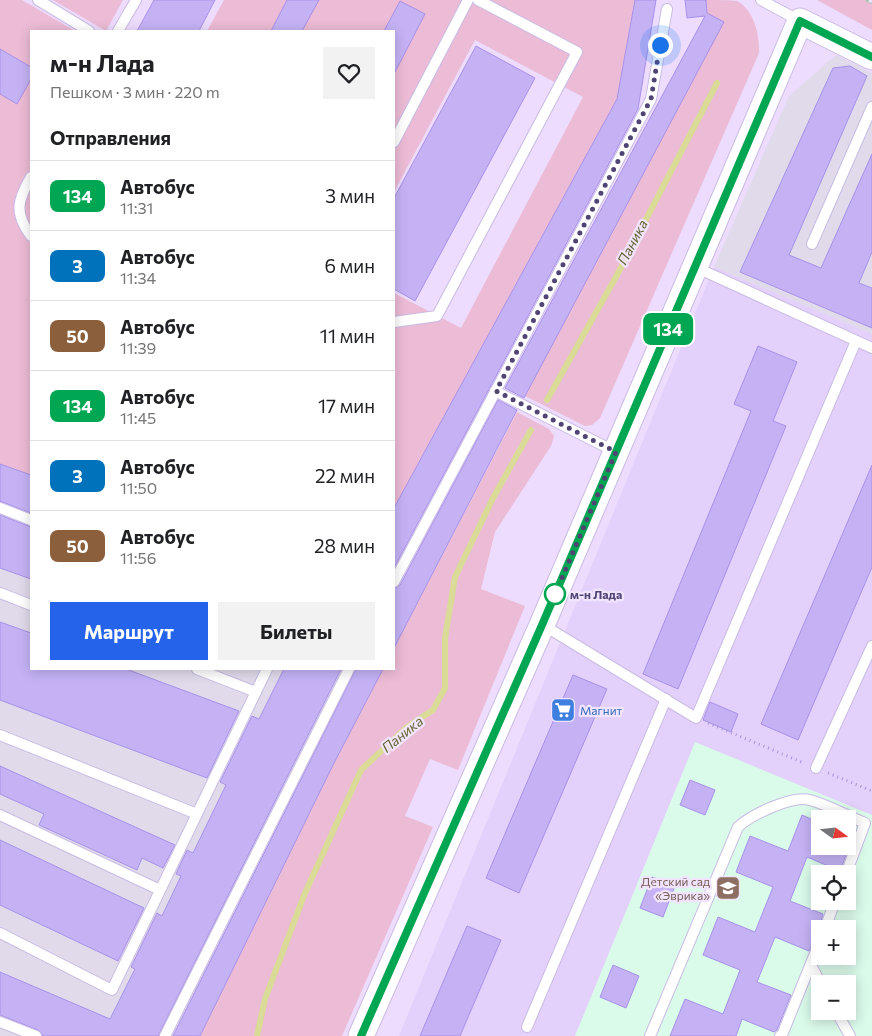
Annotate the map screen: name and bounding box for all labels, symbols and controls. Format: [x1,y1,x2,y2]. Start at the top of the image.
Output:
your location [648,33,673,58]
button: heart [323,47,375,99]
text: м-н Лада [50,48,154,77]
text: Пешком · 3 мин · 220 m [50,82,220,101]
text: Отправления [50,126,171,149]
text: Автобус [120,175,195,198]
text: 3 мин [325,184,375,207]
text: 134 [63,185,92,207]
text: 11:31 [120,198,153,217]
water label: Паника [613,217,651,267]
text: Автобус [120,245,195,268]
text: 6 мин [325,254,375,277]
text: 3 [72,255,83,277]
text: 11:34 [120,268,156,287]
line badge: 134 [639,313,697,345]
text: Автобус [120,315,195,338]
text: 134 [653,318,683,340]
text: 11 мин [320,324,375,347]
text: 50 [66,325,89,347]
text: 11:39 [120,338,156,357]
text: Автобус [120,385,195,408]
text: 17 мин [318,394,375,417]
text: 134 [63,395,92,417]
text: 11:45 [120,408,156,427]
text: Автобус [120,455,195,478]
text: 22 мин [315,464,375,487]
text: 3 [72,465,83,487]
text: 11:50 [120,478,157,497]
text: Автобус [120,525,195,548]
text: 28 мин [314,534,375,557]
text: 50 [66,535,89,557]
text: 11:56 [120,548,156,567]
marker: м-н Лада [544,583,566,605]
place label: м-н Лада [570,587,622,601]
button: Маршрут [50,602,208,660]
button: Билеты [218,602,375,660]
supermarket icon: Магнит [550,697,576,723]
place label: Магнит [580,703,623,717]
water label: Паника [378,712,426,756]
north arrow [811,810,856,855]
map controls [811,810,856,1020]
button: locate [811,865,856,910]
place label: Детский сад «Эврика» [641,874,710,902]
school or university icon: Детский сад «Эврика» [715,875,741,901]
button: + [811,920,856,965]
button: − [811,975,856,1020]

